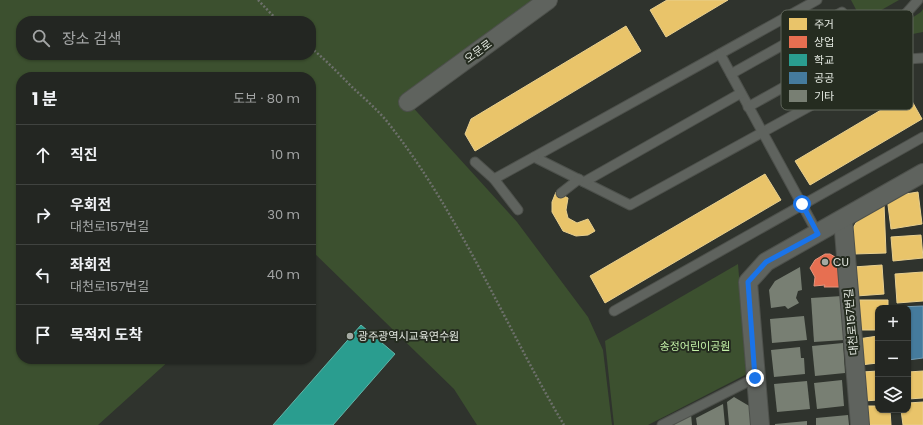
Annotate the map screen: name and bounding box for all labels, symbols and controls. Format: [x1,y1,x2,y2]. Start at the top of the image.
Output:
legend [781,10,913,110]
search box [16,16,316,60]
text: 주거 [814,16,834,32]
icon: search [30,27,52,49]
text: 장소 검색 [62,28,121,49]
text: 상업 [814,34,834,50]
street label: 오문로 [461,36,495,66]
text: 학교 [814,52,834,68]
text: 공공 [814,70,834,86]
text: 1 분 [32,87,58,111]
text: 기타 [814,88,834,104]
text: 도보 · 80 m [233,89,300,108]
icon: ahead [32,144,54,166]
text: 직진 [70,144,98,165]
text: 10 m [271,145,300,164]
text: 우회전 [70,194,111,215]
route start [793,195,811,213]
icon: right [32,204,54,226]
text: 30 m [267,205,300,224]
text: 대천로157번길 [70,217,149,236]
text: 좌회전 [70,254,111,275]
place label: CU [833,254,849,270]
marker: CU [820,257,830,267]
icon: left [32,264,54,286]
text: 40 m [267,265,300,284]
text: 대천로157번길 [70,277,149,296]
street label: 대천로157번길 [840,288,862,356]
map controls [875,305,911,413]
button: + [875,305,911,341]
icon: arrive [32,324,54,346]
text: 목적지 도착 [70,324,142,345]
place label: 광주광역시교육연수원 [358,328,459,344]
marker: 광주광역시교육연수원 [345,331,355,341]
park label: 송정어린이공원 [660,338,730,354]
button: − [875,341,911,377]
route end [746,369,764,387]
button: layers [875,377,911,413]

